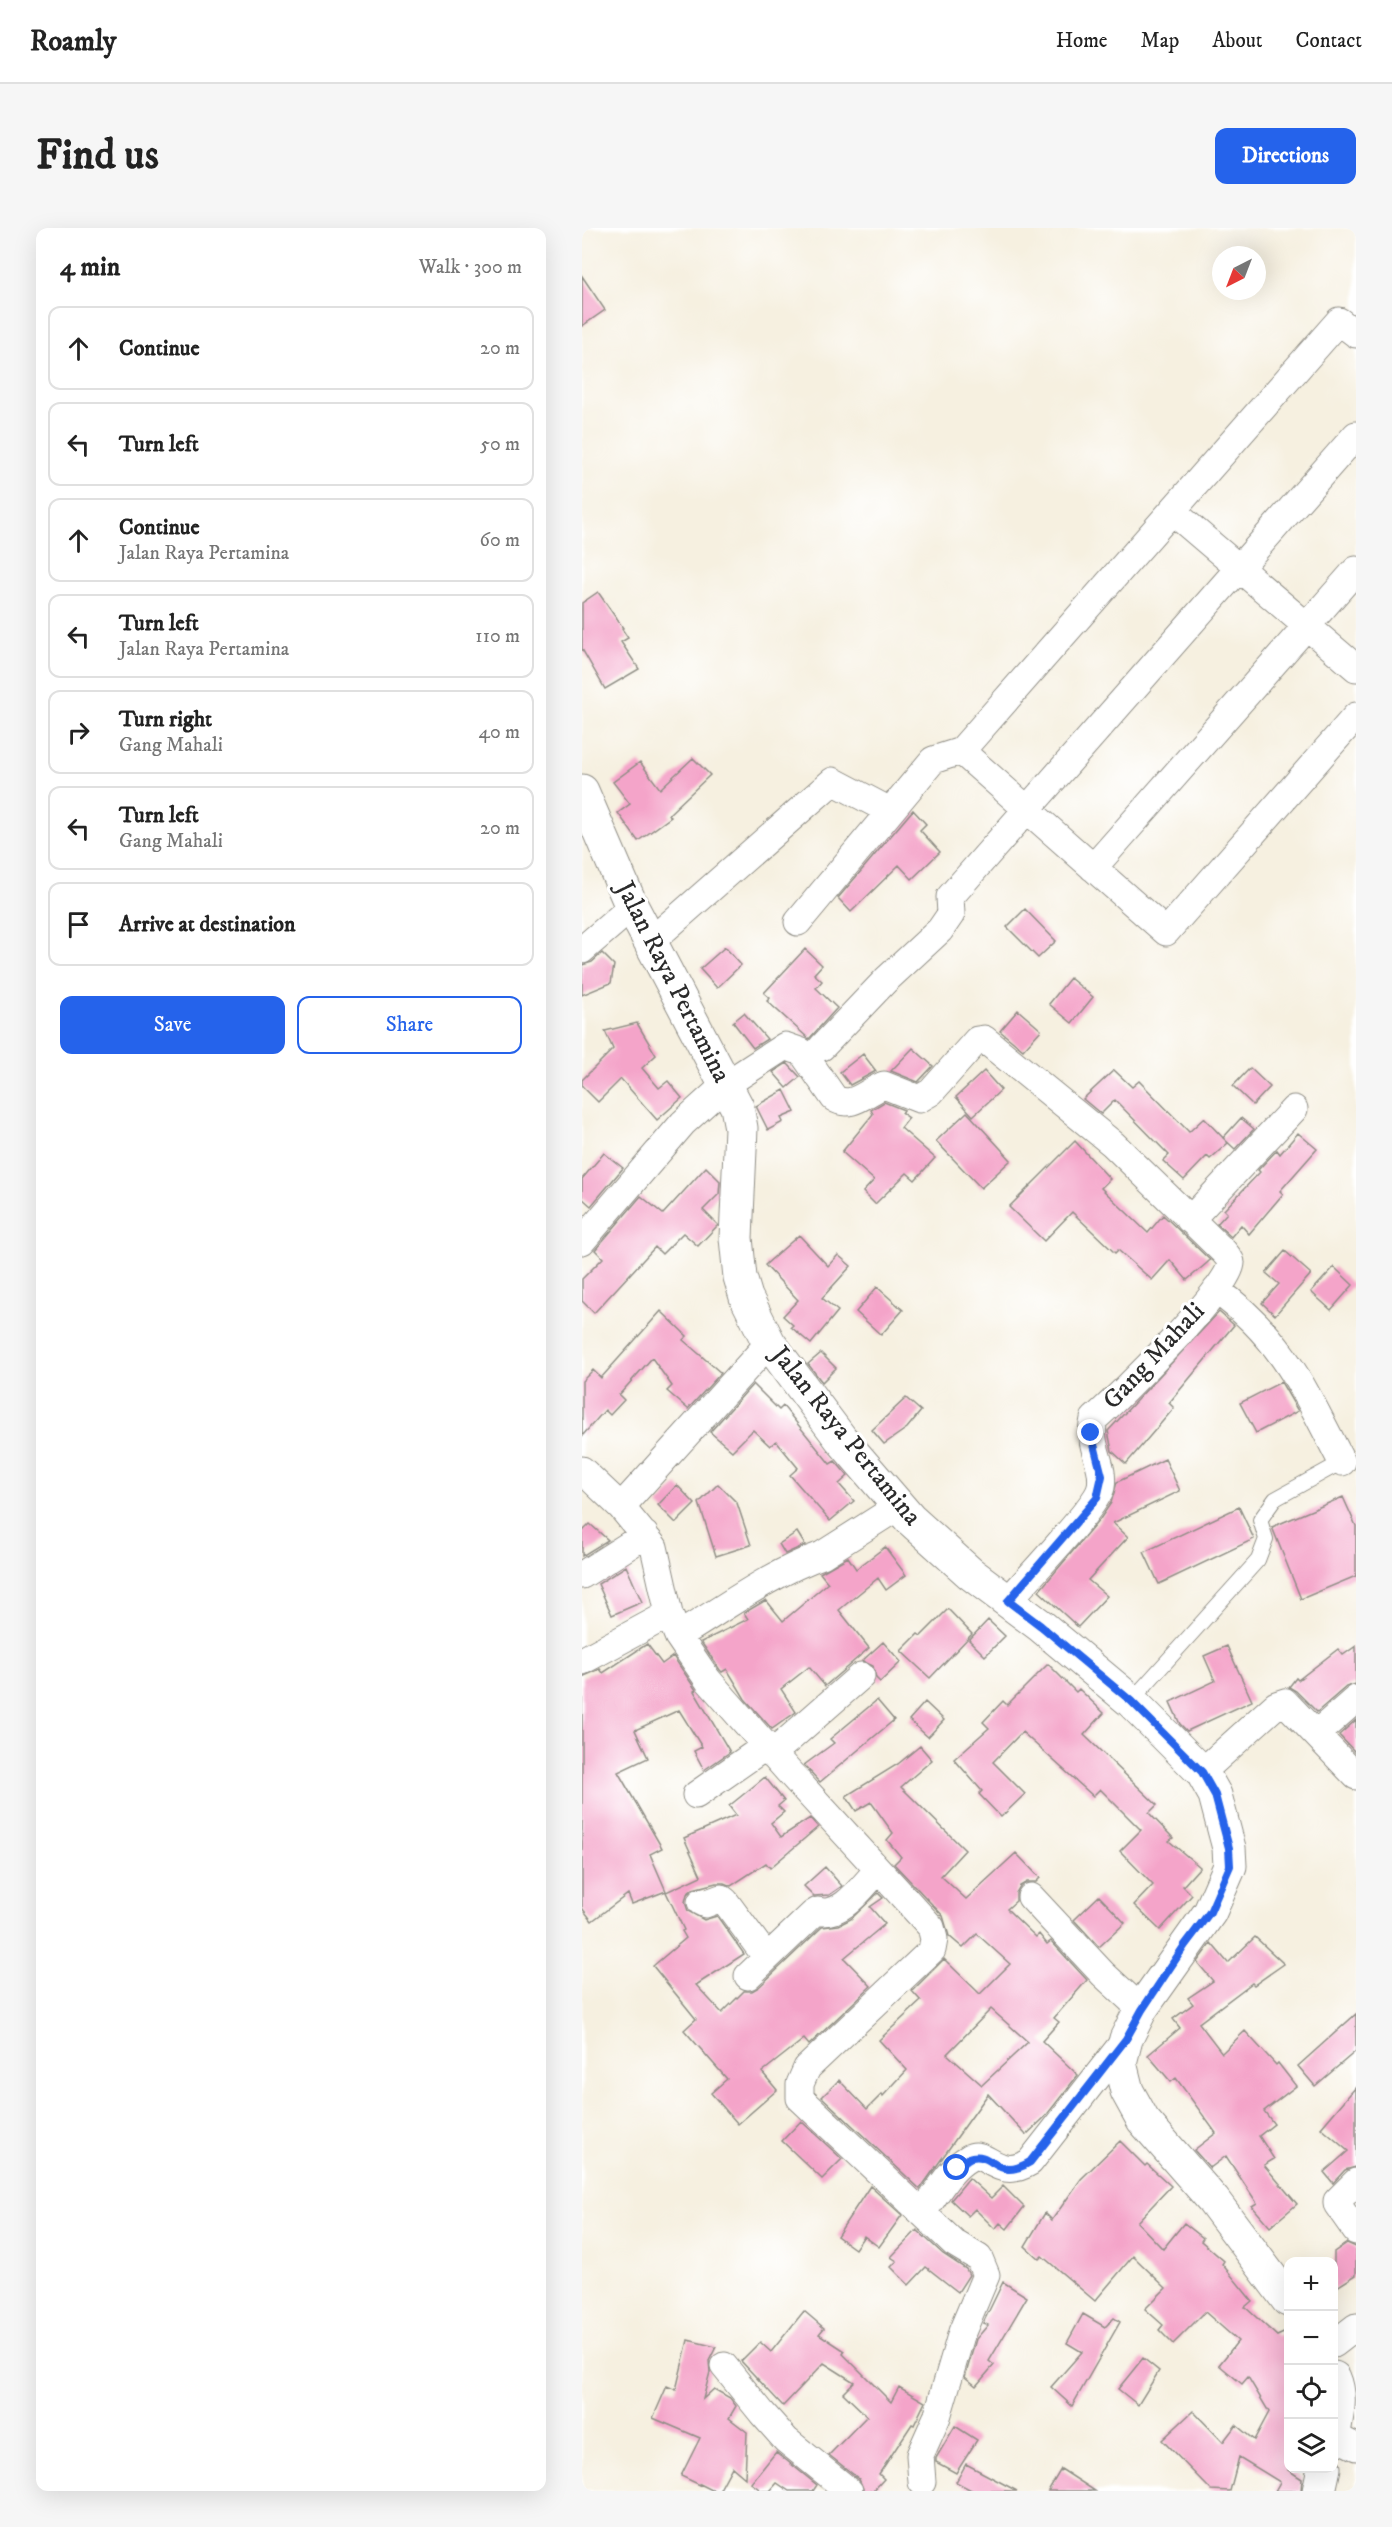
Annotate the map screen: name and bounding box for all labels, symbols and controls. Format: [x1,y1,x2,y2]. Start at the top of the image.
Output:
text: Roamly [30,24,116,59]
text: Home [1056,28,1108,54]
text: Map [1141,28,1179,54]
text: About [1212,28,1263,54]
text: Contact [1296,28,1362,54]
button: Directions [1215,128,1356,184]
text: Find us [36,130,159,182]
north arrow [1212,246,1266,300]
text: 4 min [60,251,120,284]
text: Walk · 300 m [419,255,522,280]
icon: ahead [62,332,95,365]
text: Continue [119,335,200,362]
text: 20 m [480,336,520,361]
icon: left [62,428,95,461]
text: Turn left [119,431,199,458]
text: 50 m [480,432,520,457]
text: Continue [119,514,200,541]
icon: ahead [62,524,95,557]
text: 60 m [480,528,520,553]
text: Jalan Raya Pertamina [119,541,289,566]
text: Turn left [119,610,199,637]
icon: left [62,620,95,653]
text: 110 m [475,624,520,649]
text: Jalan Raya Pertamina [119,637,289,662]
text: Turn right [119,706,212,733]
icon: right [62,716,95,749]
text: 40 m [478,720,520,745]
text: Gang Mahali [119,733,223,758]
text: Turn left [119,802,199,829]
icon: left [62,812,95,845]
text: 20 m [480,816,520,841]
text: Gang Mahali [119,829,223,854]
street label: Jalan Raya Pertamina [607,874,738,1088]
icon: arrive [62,908,95,941]
text: Arrive at destination [119,911,296,938]
button: Save [60,996,285,1054]
button: Share [297,996,522,1054]
street label: Gang Mahali [1096,1295,1212,1417]
street label: Jalan Raya Pertamina [762,1338,929,1532]
route end [1077,1419,1103,1445]
route start [943,2154,969,2180]
map controls [1284,2257,1338,2473]
button: + [1284,2257,1338,2311]
button: − [1284,2311,1338,2365]
button: locate [1284,2365,1338,2419]
button: layers [1284,2419,1338,2473]

